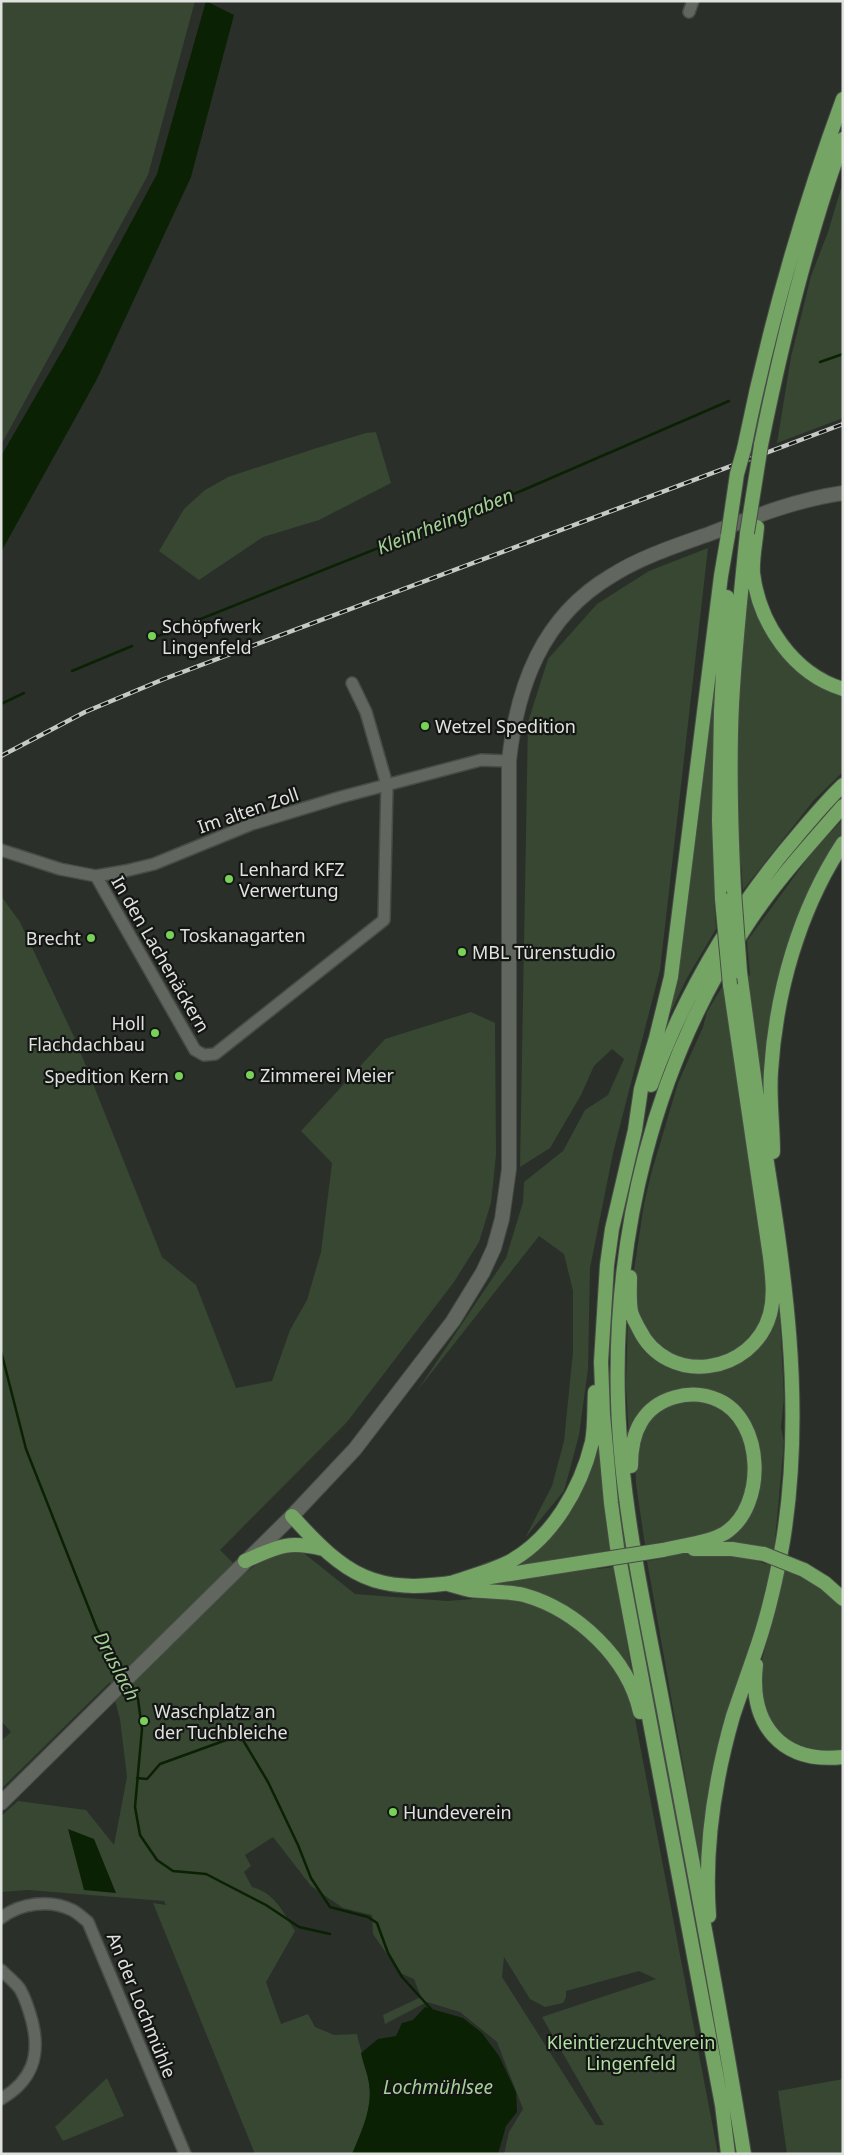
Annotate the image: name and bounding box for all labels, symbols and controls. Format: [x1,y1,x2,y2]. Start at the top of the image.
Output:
water label: Kleinrheingraben [373,482,517,560]
place label: Schöpfwerk Lingenfeld [162,614,262,659]
marker: Schöpfwerk Lingenfeld [146,630,158,642]
place label: Wetzel Spedition [435,714,576,738]
marker: Wetzel Spedition [419,720,431,732]
street label: Im alten Zoll [194,782,302,838]
place label: Lenhard KFZ Verwertung [239,857,345,902]
street label: In den Lachenäckern [106,872,216,1036]
marker: Lenhard KFZ Verwertung [223,873,235,885]
place label: Toskanagarten [180,923,306,947]
place label: Brecht [26,926,81,950]
marker: Toskanagarten [164,929,176,941]
marker: Brecht [85,932,97,944]
place label: MBL Türenstudio [472,940,616,964]
marker: MBL Türenstudio [456,946,468,958]
place label: Holl Flachdachbau [28,1011,145,1056]
marker: Holl Flachdachbau [149,1027,161,1039]
place label: Zimmerei Meier [260,1063,395,1087]
place label: Spedition Kern [44,1064,169,1088]
marker: Zimmerei Meier [244,1069,256,1081]
marker: Spedition Kern [173,1070,185,1082]
water label: Druslach [88,1627,146,1705]
place label: Waschplatz an der Tuchbleiche [154,1699,288,1744]
marker: Waschplatz an der Tuchbleiche [138,1715,150,1727]
place label: Hundeverein [403,1800,512,1824]
marker: Hundeverein [387,1806,399,1818]
street label: An der Lochmühle [102,1929,182,2081]
park label: Kleintierzuchtverein Lingenfeld [547,2030,715,2075]
water label: Lochmühlsee [383,2074,493,2100]

